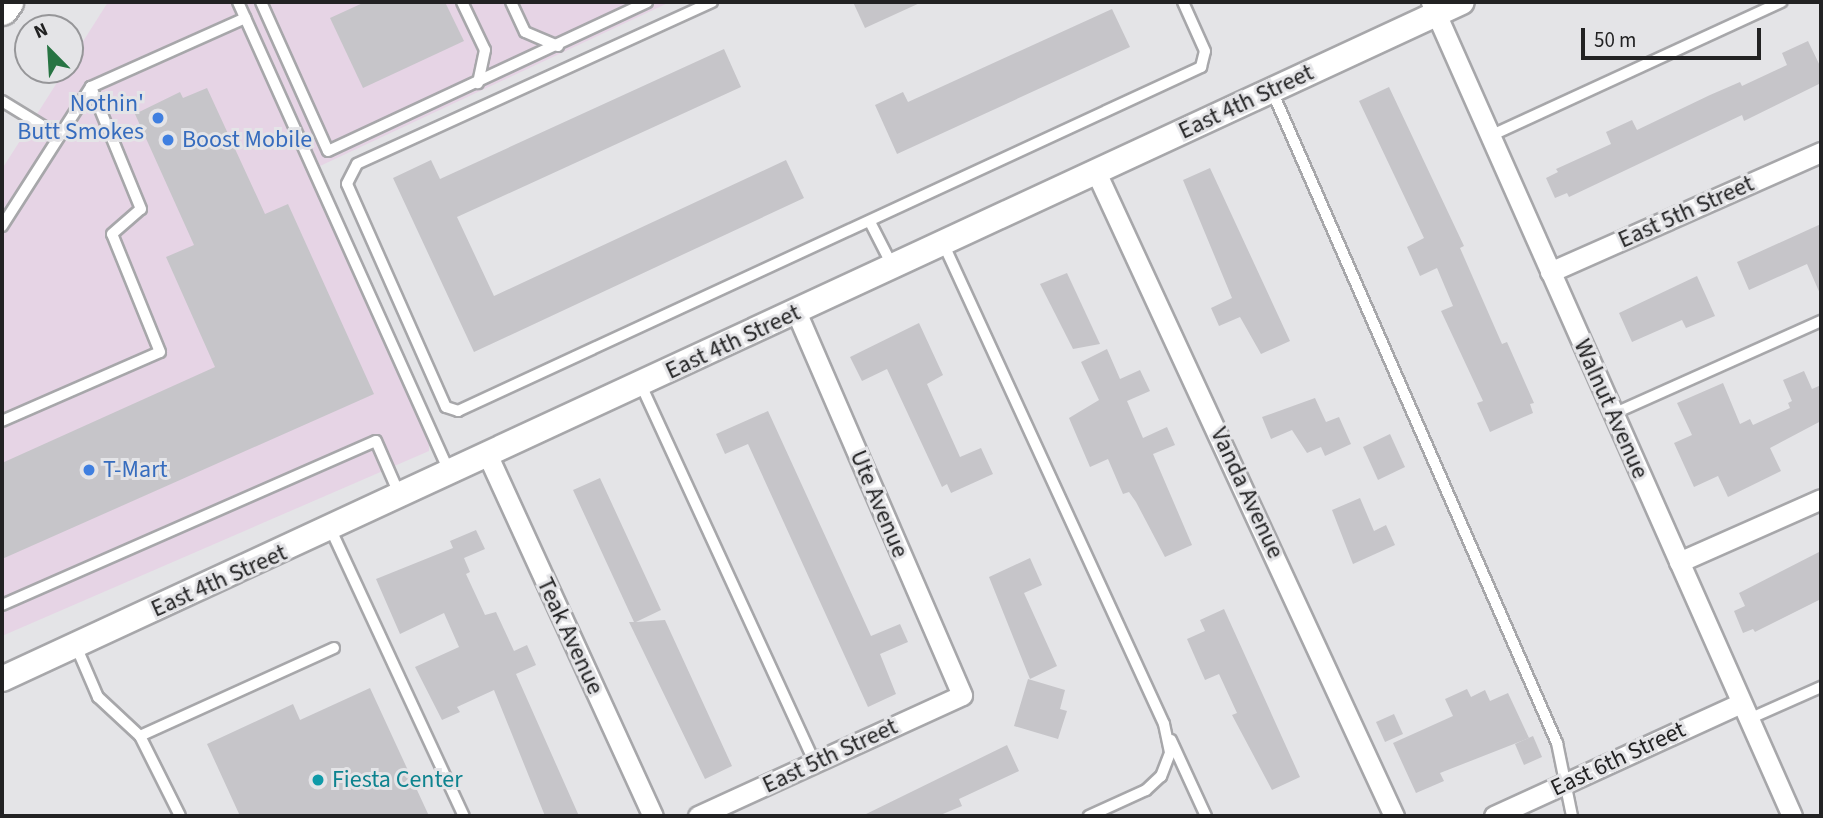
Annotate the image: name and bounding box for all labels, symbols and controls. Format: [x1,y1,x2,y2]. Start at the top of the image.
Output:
north arrow [14,14,84,84]
scale bar [1585,14,1765,58]
text: N [30,16,52,46]
text: 50 m [1594,25,1636,55]
street label: East 4th Street [1174,58,1318,146]
place label: Nothin' Butt Smokes [17,90,144,146]
marker: Nothin' Butt Smokes [150,110,166,126]
place label: Boost Mobile [182,126,312,154]
marker: Boost Mobile [160,132,176,148]
street label: East 5th Street [1614,169,1758,255]
street label: East 4th Street [661,298,805,386]
street label: Walnut Avenue [1567,335,1655,483]
street label: Vanda Avenue [1204,423,1290,563]
street label: Ute Avenue [843,446,915,562]
place label: T-Mart [103,456,168,484]
marker: T-Mart [81,462,97,478]
street label: East 4th Street [147,538,291,624]
street label: Teak Avenue [530,573,610,699]
street label: East 5th Street [758,712,902,800]
street label: East 6th Street [1546,715,1690,803]
place label: Fiesta Center [332,766,462,794]
marker: Fiesta Center [310,772,326,788]

